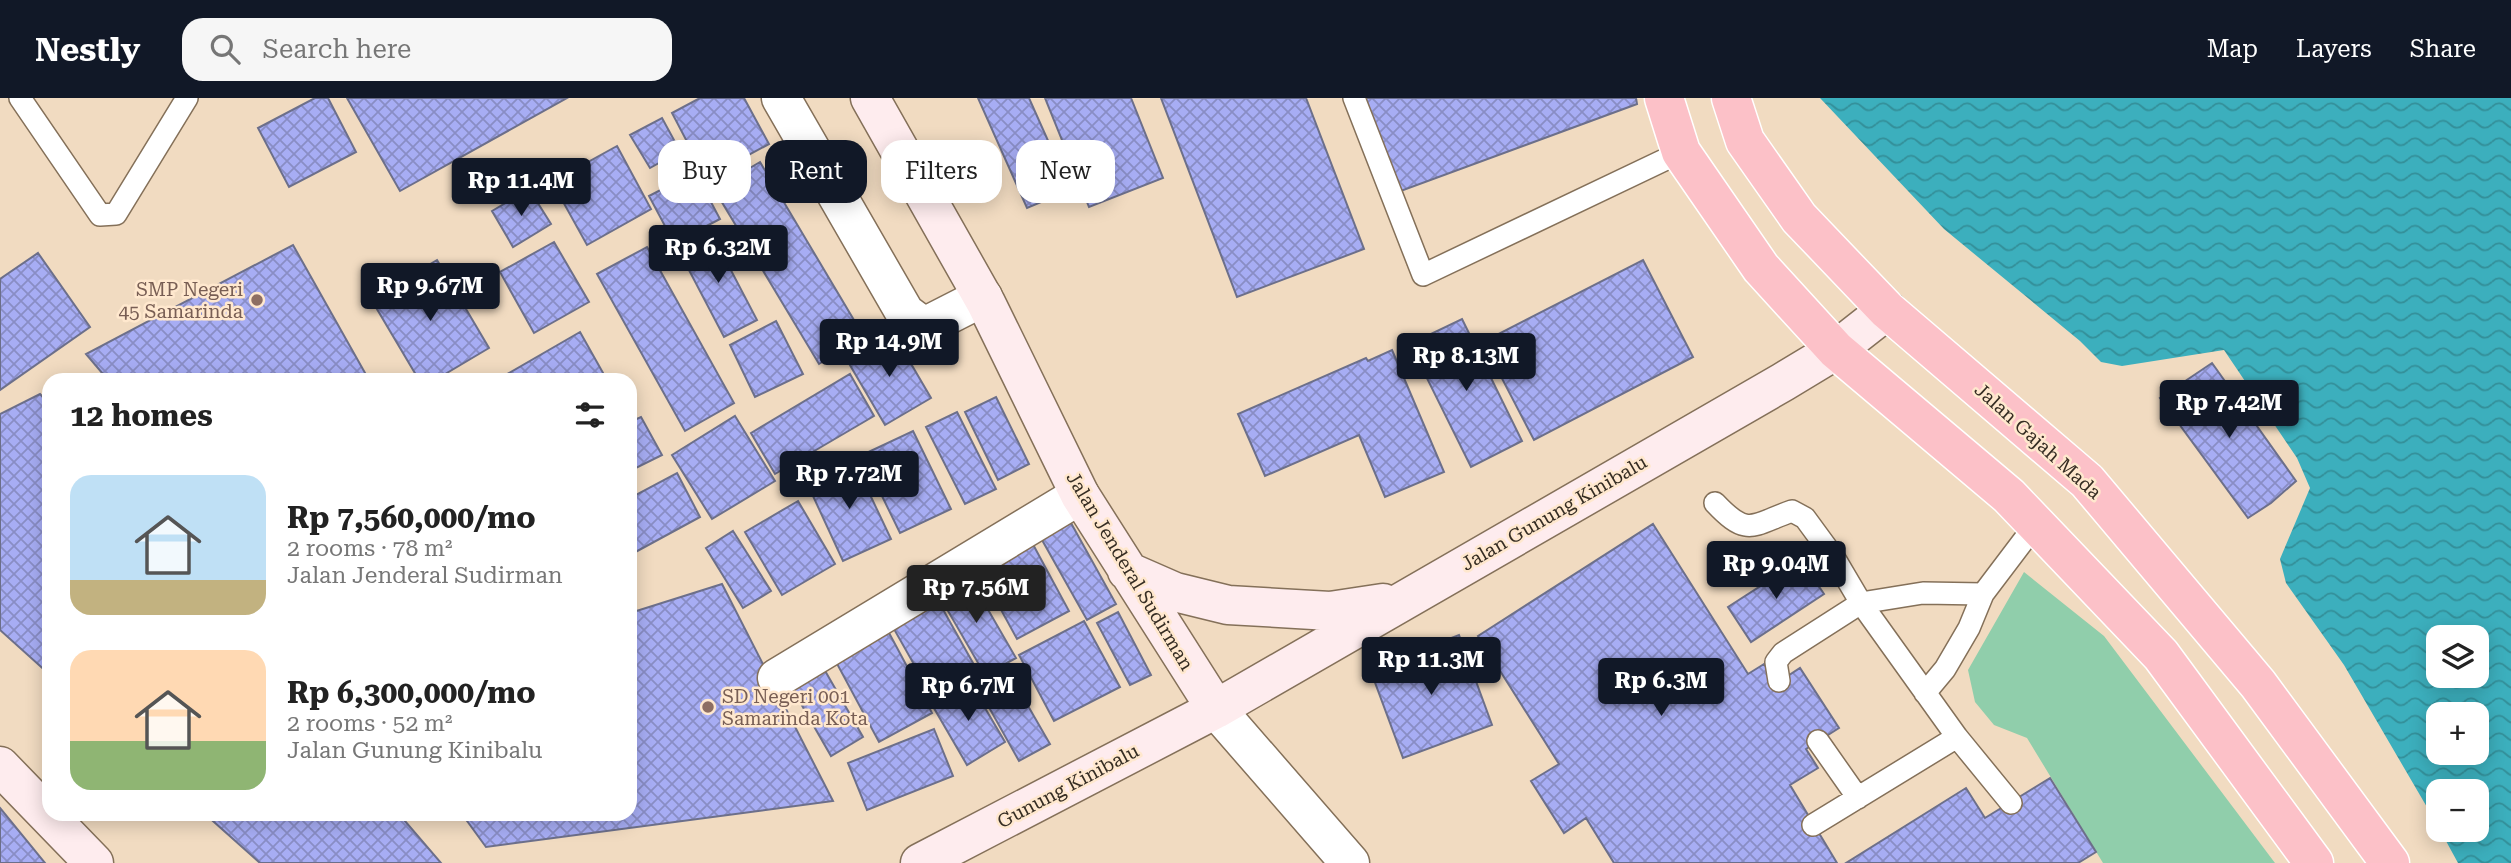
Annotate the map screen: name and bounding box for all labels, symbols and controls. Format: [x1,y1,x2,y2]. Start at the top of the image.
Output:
search box [182,18,672,81]
text: Nestly [35,30,140,69]
icon: search [206,30,244,68]
text: Search here [262,34,411,64]
text: Map [2207,35,2258,63]
text: Layers [2296,35,2372,63]
text: Share [2410,35,2476,63]
chip: Buy [658,140,751,203]
chip: Rent [765,140,867,203]
chip: Filters [881,140,1002,203]
chip: New [1016,140,1115,203]
pin: Rp 11.4M [449,158,593,218]
text: Rp 11.4M [468,167,574,194]
pin: Rp 6.32M [646,226,790,285]
text: Rp 6.32M [665,234,771,261]
pin: Rp 9.67M [358,264,502,323]
text: Rp 9.67M [377,272,483,299]
place label: SMP Negeri 45 Samarinda [118,278,244,323]
marker: SMP Negeri 45 Samarinda [249,292,265,308]
pin: Rp 14.9M [817,320,961,379]
text: Rp 14.9M [836,328,942,355]
pin: Rp 8.13M [1394,334,1538,393]
text: Rp 8.13M [1413,342,1519,369]
street label: Jalan Gajah Mada [1970,378,2107,504]
pin: Rp 7.42M [2157,380,2301,440]
text: Rp 7.42M [2176,389,2282,416]
icon: filters [571,396,609,434]
text: 12 homes [70,398,213,433]
street label: Jalan Gunung Kinibalu [1457,450,1651,576]
pin: Rp 7.72M [777,452,921,511]
text: Rp 7.72M [796,460,902,487]
street label: Jalan Jenderal Sudirman [1061,467,1199,675]
text: Rp 7,560,000/mo [287,500,536,535]
icon: home [126,503,210,587]
text: 2 rooms · 78 m² [287,535,453,562]
pin: Rp 9.04M [1704,542,1848,601]
text: Rp 9.04M [1723,550,1829,577]
text: Jalan Jenderal Sudirman [287,562,563,589]
pin: Rp 7.56M [904,566,1048,625]
text: Rp 7.56M [923,574,1029,601]
map controls [2426,625,2489,842]
button: layers [2426,625,2489,688]
pin: Rp 11.3M [1359,638,1503,697]
text: Rp 11.3M [1378,646,1484,673]
pin: Rp 6.3M [1596,658,1726,718]
pin: Rp 6.7M [903,664,1033,723]
text: Rp 6.3M [1614,667,1708,694]
text: Rp 6.7M [921,672,1015,699]
text: Rp 6,300,000/mo [287,675,536,710]
icon: home [126,678,210,762]
place label: SD Negeri 001 Samarinda Kota [722,685,868,730]
marker: SD Negeri 001 Samarinda Kota [700,699,716,715]
button: + [2426,702,2489,765]
text: 2 rooms · 52 m² [287,710,453,737]
text: Jalan Gunung Kinibalu [287,737,542,764]
street label: Gunung Kinibalu [993,739,1143,833]
button: − [2426,779,2489,842]

